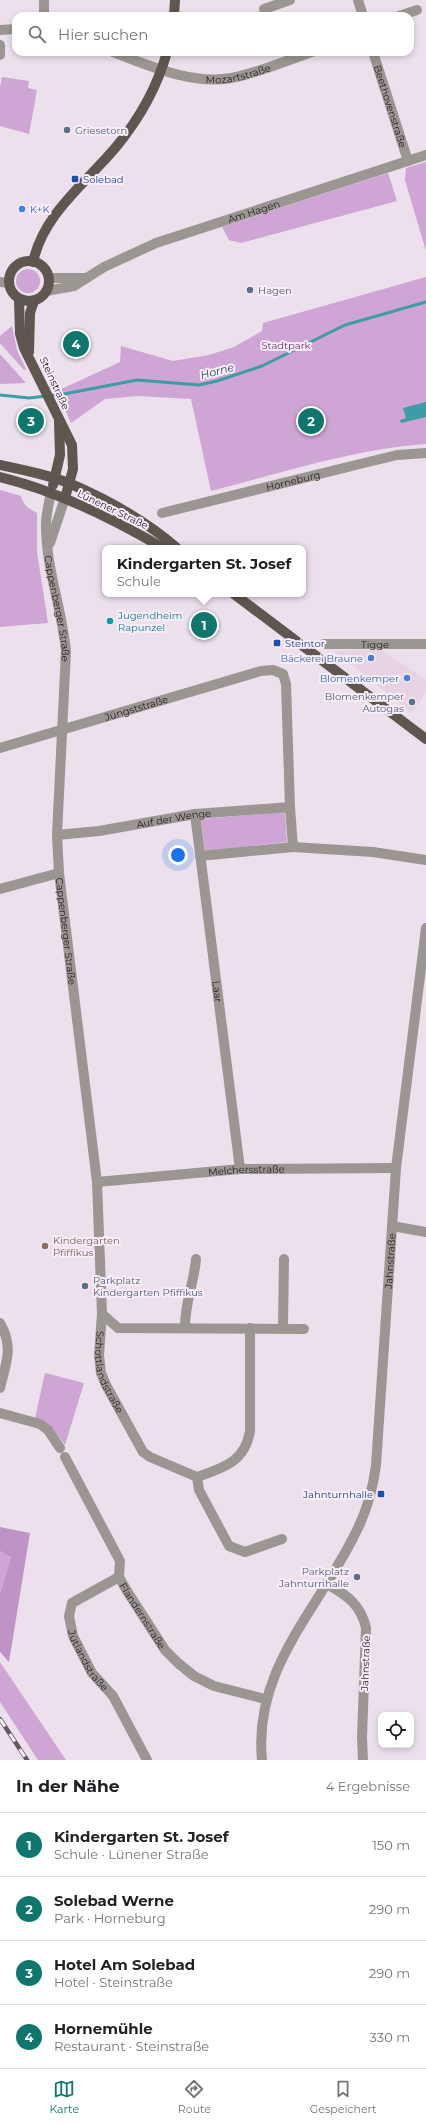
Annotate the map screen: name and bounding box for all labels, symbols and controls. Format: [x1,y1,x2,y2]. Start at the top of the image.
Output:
search box [12,12,414,56]
icon: search [26,23,48,45]
text: Hier suchen [58,25,148,44]
street label: Mozartstraße [205,61,272,87]
street label: Beethovenstraße [371,64,409,149]
place label: Griesetorn [75,124,127,137]
marker: Griesetorn [62,125,72,135]
place label: Solebad [83,173,124,186]
marker: Solebad [70,174,80,184]
street label: Am Hagen [226,197,282,226]
place label: K+K [30,203,51,216]
marker: K+K [17,204,27,214]
place label: Hagen [258,284,292,297]
marker: Hagen [245,285,255,295]
pin: 4 [63,329,89,359]
park label: Stadtpark [261,339,311,352]
street label: Steinstraße [37,355,72,412]
water label: Horne [199,360,236,382]
pin: 3 [18,406,44,436]
pin: 2 [298,406,324,436]
street label: Horneburg [265,468,322,494]
street label: Lünener Straße [75,487,150,532]
popup [102,545,306,597]
text: Kindergarten St. Josef [117,554,291,573]
street label: Cappenberger Straße [41,555,72,662]
text: Schule [117,573,161,589]
place label: Jugendheim Rapunzel [117,609,182,634]
pin: 1 [191,610,217,640]
marker: Jugendheim Rapunzel [105,616,115,626]
place label: Steintor [285,637,325,650]
marker: Steintor [272,638,282,648]
street label: Tigge [361,638,389,651]
place label: Bäckerei Braune [280,652,363,665]
marker: Bäckerei Braune [366,653,376,663]
place label: Blomenkemper [320,672,399,685]
marker: Blomenkemper [402,673,412,683]
place label: Blomenkemper Autogas [325,690,404,715]
street label: Jüngststraße [102,693,170,724]
marker: Blomenkemper Autogas [407,697,417,707]
street label: Auf der Wenge [135,807,212,831]
your location [168,845,188,865]
street label: Cappenberger Straße [53,877,79,986]
street label: Laar [209,980,225,1003]
street label: Melchersstraße [208,1163,285,1179]
street label: Jahnstraße [382,1233,399,1290]
place label: Kindergarten Pfiffikus [53,1234,120,1259]
marker: Kindergarten Pfiffikus [40,1241,50,1251]
place label: Parkplatz Kindergarten Pfiffikus [93,1274,203,1299]
marker: Parkplatz Kindergarten Pfiffikus [80,1281,90,1291]
street label: Schottlandstraße [92,1330,126,1415]
place label: Jahnturnhalle [302,1488,373,1501]
marker: Jahnturnhalle [376,1489,386,1499]
place label: Parkplatz Jahnturnhalle [278,1565,349,1590]
marker: Parkplatz Jahnturnhalle [352,1572,362,1582]
street label: Flandernstraße [116,1580,169,1651]
street label: Jütlandstraße [65,1628,111,1694]
street label: Jahnstraße [358,1635,373,1692]
map controls [378,1712,414,1748]
button: locate [378,1712,414,1748]
text: In der Nähe [16,1776,120,1796]
text: 4 Ergebnisse [326,1778,410,1794]
text: Kindergarten St. Josef [54,1827,229,1846]
text: 1 [26,1837,32,1853]
text: 150 m [372,1837,410,1853]
text: Schule · Lünener Straße [54,1846,209,1862]
text: Solebad Werne [54,1891,174,1910]
text: 2 [25,1901,33,1917]
text: 290 m [369,1901,410,1917]
text: Park · Horneburg [54,1910,166,1926]
text: Hotel Am Solebad [54,1955,195,1974]
text: 3 [25,1965,33,1981]
text: 290 m [369,1965,410,1981]
text: Hotel · Steinstraße [54,1974,173,1990]
text: Hornemühle [54,2019,153,2038]
text: 4 [25,2029,33,2045]
text: 330 m [370,2029,410,2045]
text: Restaurant · Steinstraße [54,2038,209,2054]
tab: Karte [49,2078,79,2116]
tab: Route [178,2078,211,2116]
tab: Gespeichert [310,2078,377,2116]

